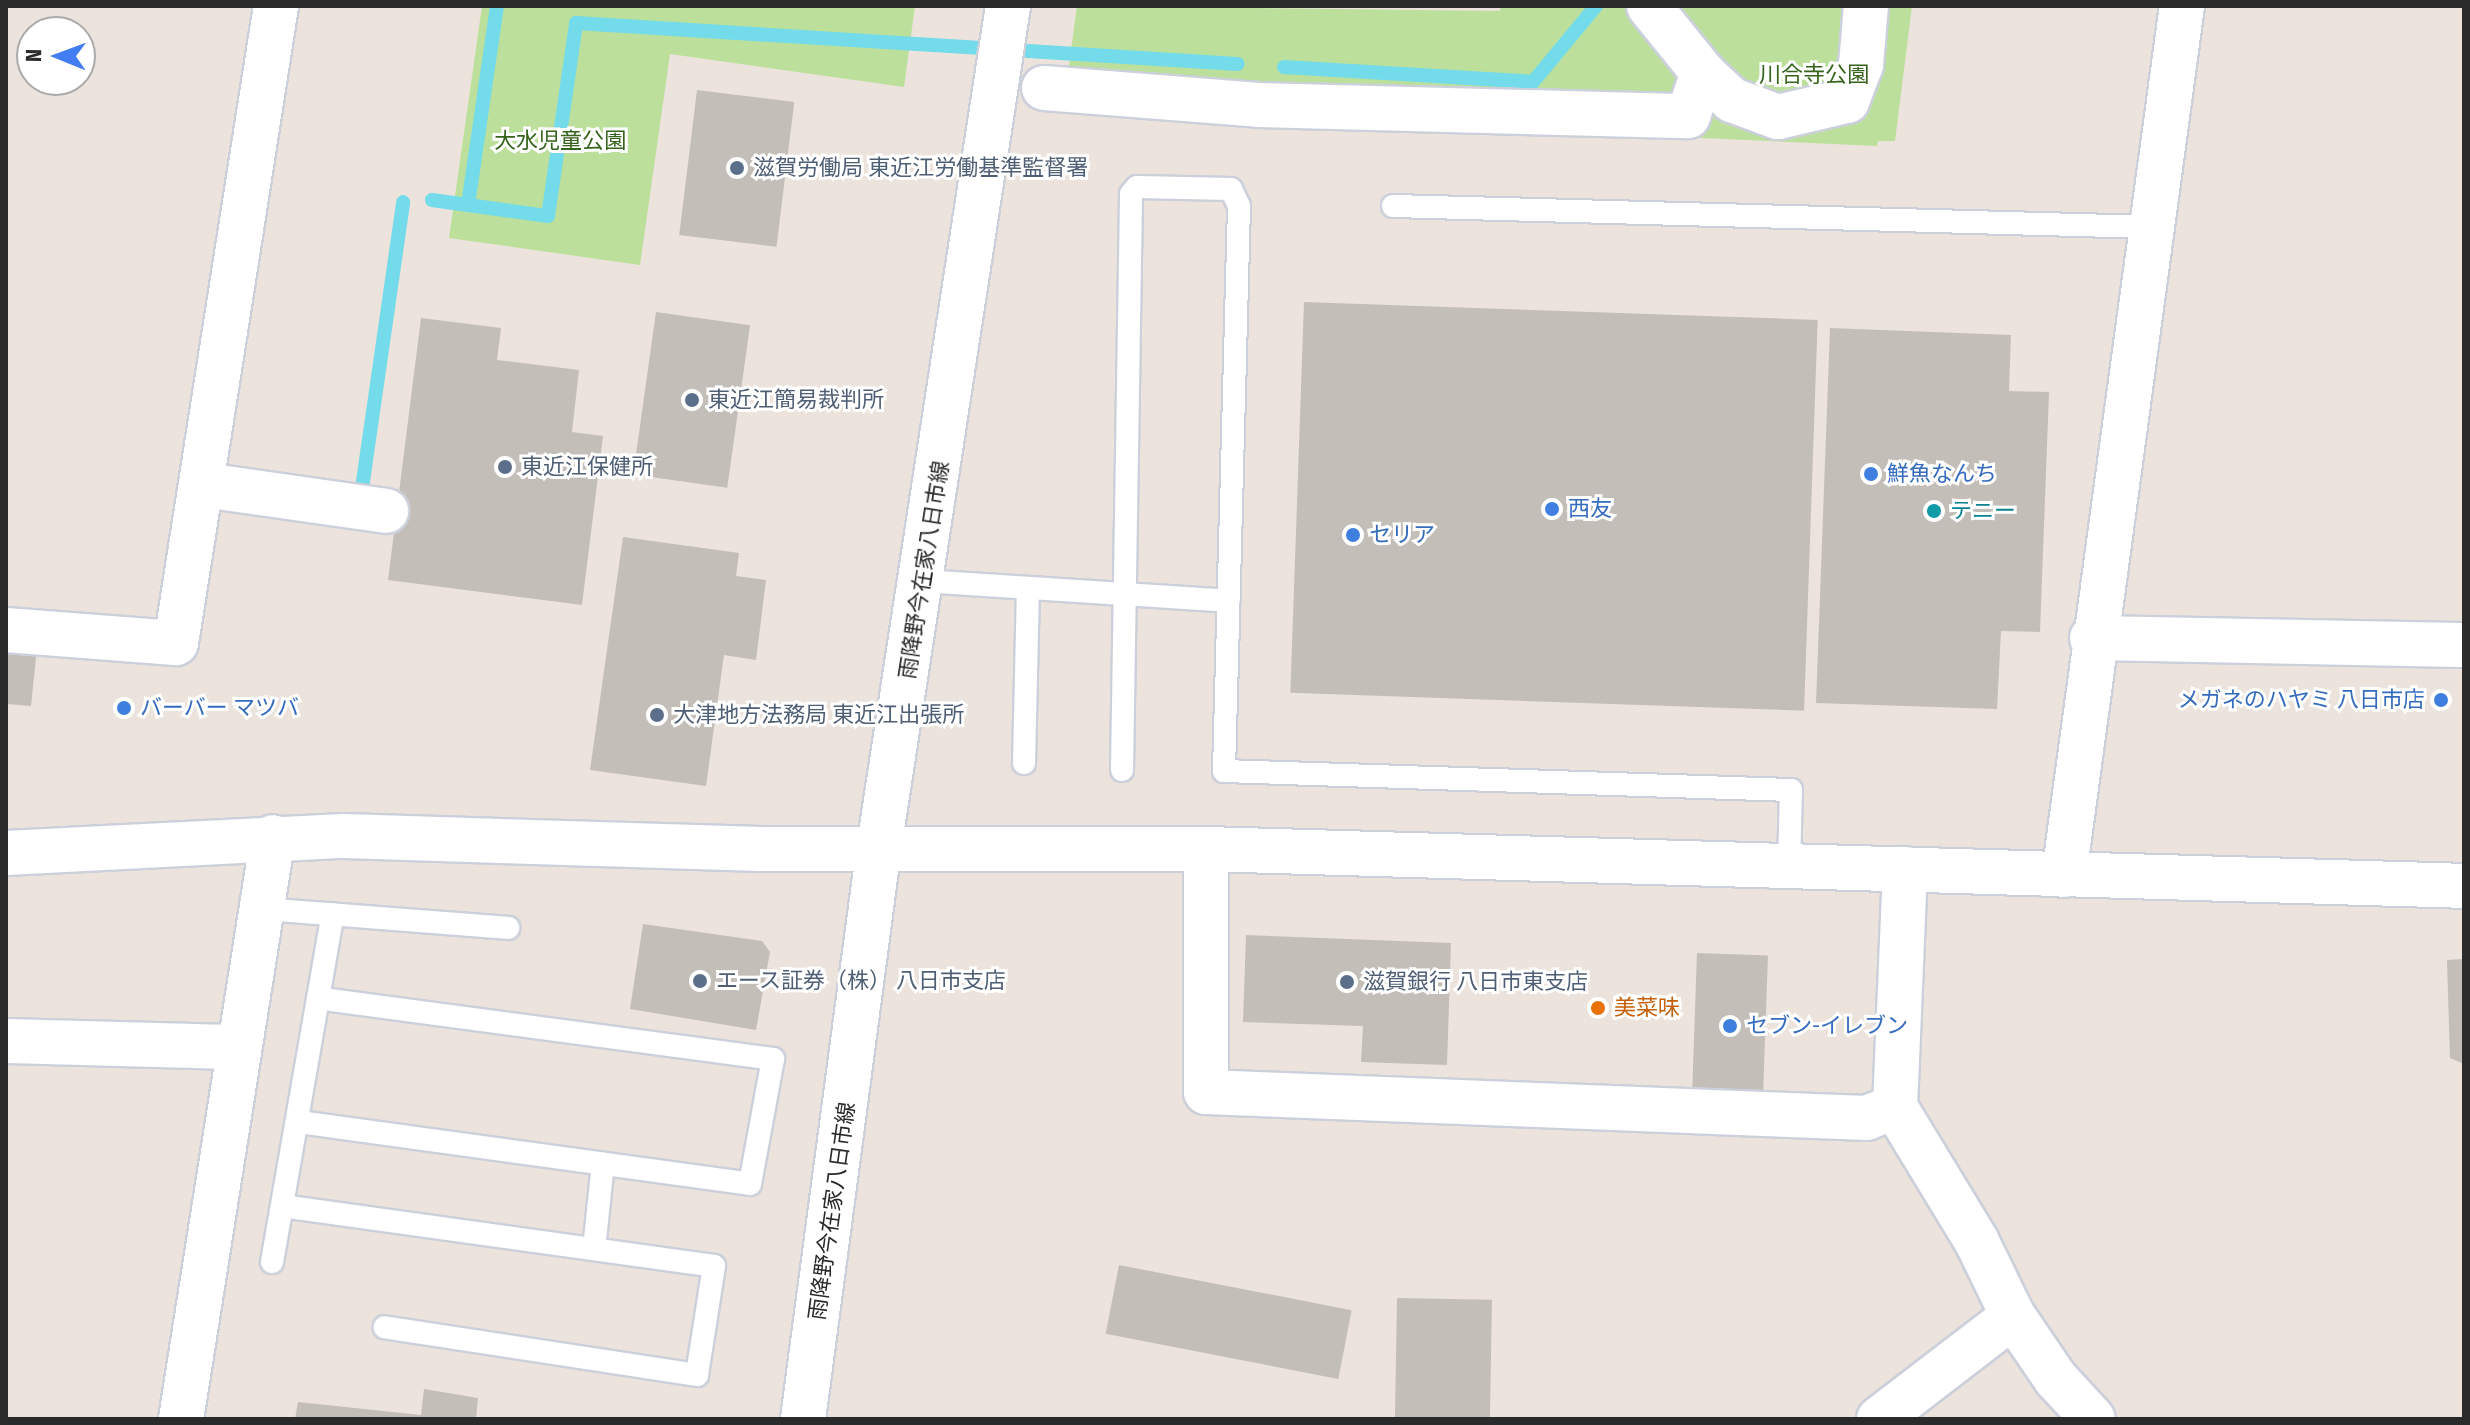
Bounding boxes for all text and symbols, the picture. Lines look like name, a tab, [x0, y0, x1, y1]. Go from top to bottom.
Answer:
north arrow	[16, 16, 96, 96]
text: N	[20, 49, 47, 62]
park label: 川合寺公園	[1759, 62, 1869, 88]
park label: 大水児童公園	[494, 128, 626, 154]
place label: 滋賀労働局 東近江労働基準監督署	[753, 155, 1088, 181]
marker: 滋賀労働局 東近江労働基準監督署	[728, 159, 746, 177]
place label: 東近江簡易裁判所	[708, 387, 884, 413]
marker: 東近江簡易裁判所	[683, 391, 701, 409]
place label: 東近江保健所	[521, 454, 653, 480]
marker: 東近江保健所	[496, 458, 514, 476]
street label: 雨降野今在家八日市線	[894, 459, 954, 681]
place label: 鮮魚なんち	[1887, 461, 1997, 487]
marker: 鮮魚なんち	[1862, 465, 1880, 483]
place label: 西友	[1568, 496, 1612, 522]
place label: テニー	[1950, 498, 2016, 524]
marker: 西友	[1543, 500, 1561, 518]
marker: テニー	[1925, 502, 1943, 520]
place label: セリア	[1369, 522, 1435, 548]
marker: セリア	[1344, 526, 1362, 544]
place label: メガネのハヤミ 八日市店	[2178, 687, 2425, 713]
marker: メガネのハヤミ 八日市店	[2432, 691, 2450, 709]
place label: バーバー マツバ	[140, 695, 299, 721]
marker: バーバー マツバ	[115, 699, 133, 717]
place label: 大津地方法務局 東近江出張所	[673, 702, 964, 728]
marker: 大津地方法務局 東近江出張所	[648, 706, 666, 724]
place label: エース証券（株） 八日市支店	[716, 968, 1007, 994]
place label: 滋賀銀行 八日市東支店	[1363, 969, 1588, 995]
marker: エース証券（株） 八日市支店	[691, 972, 709, 990]
marker: 滋賀銀行 八日市東支店	[1338, 973, 1356, 991]
place label: 美菜味	[1614, 995, 1680, 1021]
marker: 美菜味	[1589, 999, 1607, 1017]
place label: セブン-イレブン	[1746, 1013, 1908, 1039]
marker: セブン-イレブン	[1721, 1017, 1739, 1035]
street label: 雨降野今在家八日市線	[804, 1100, 860, 1322]

